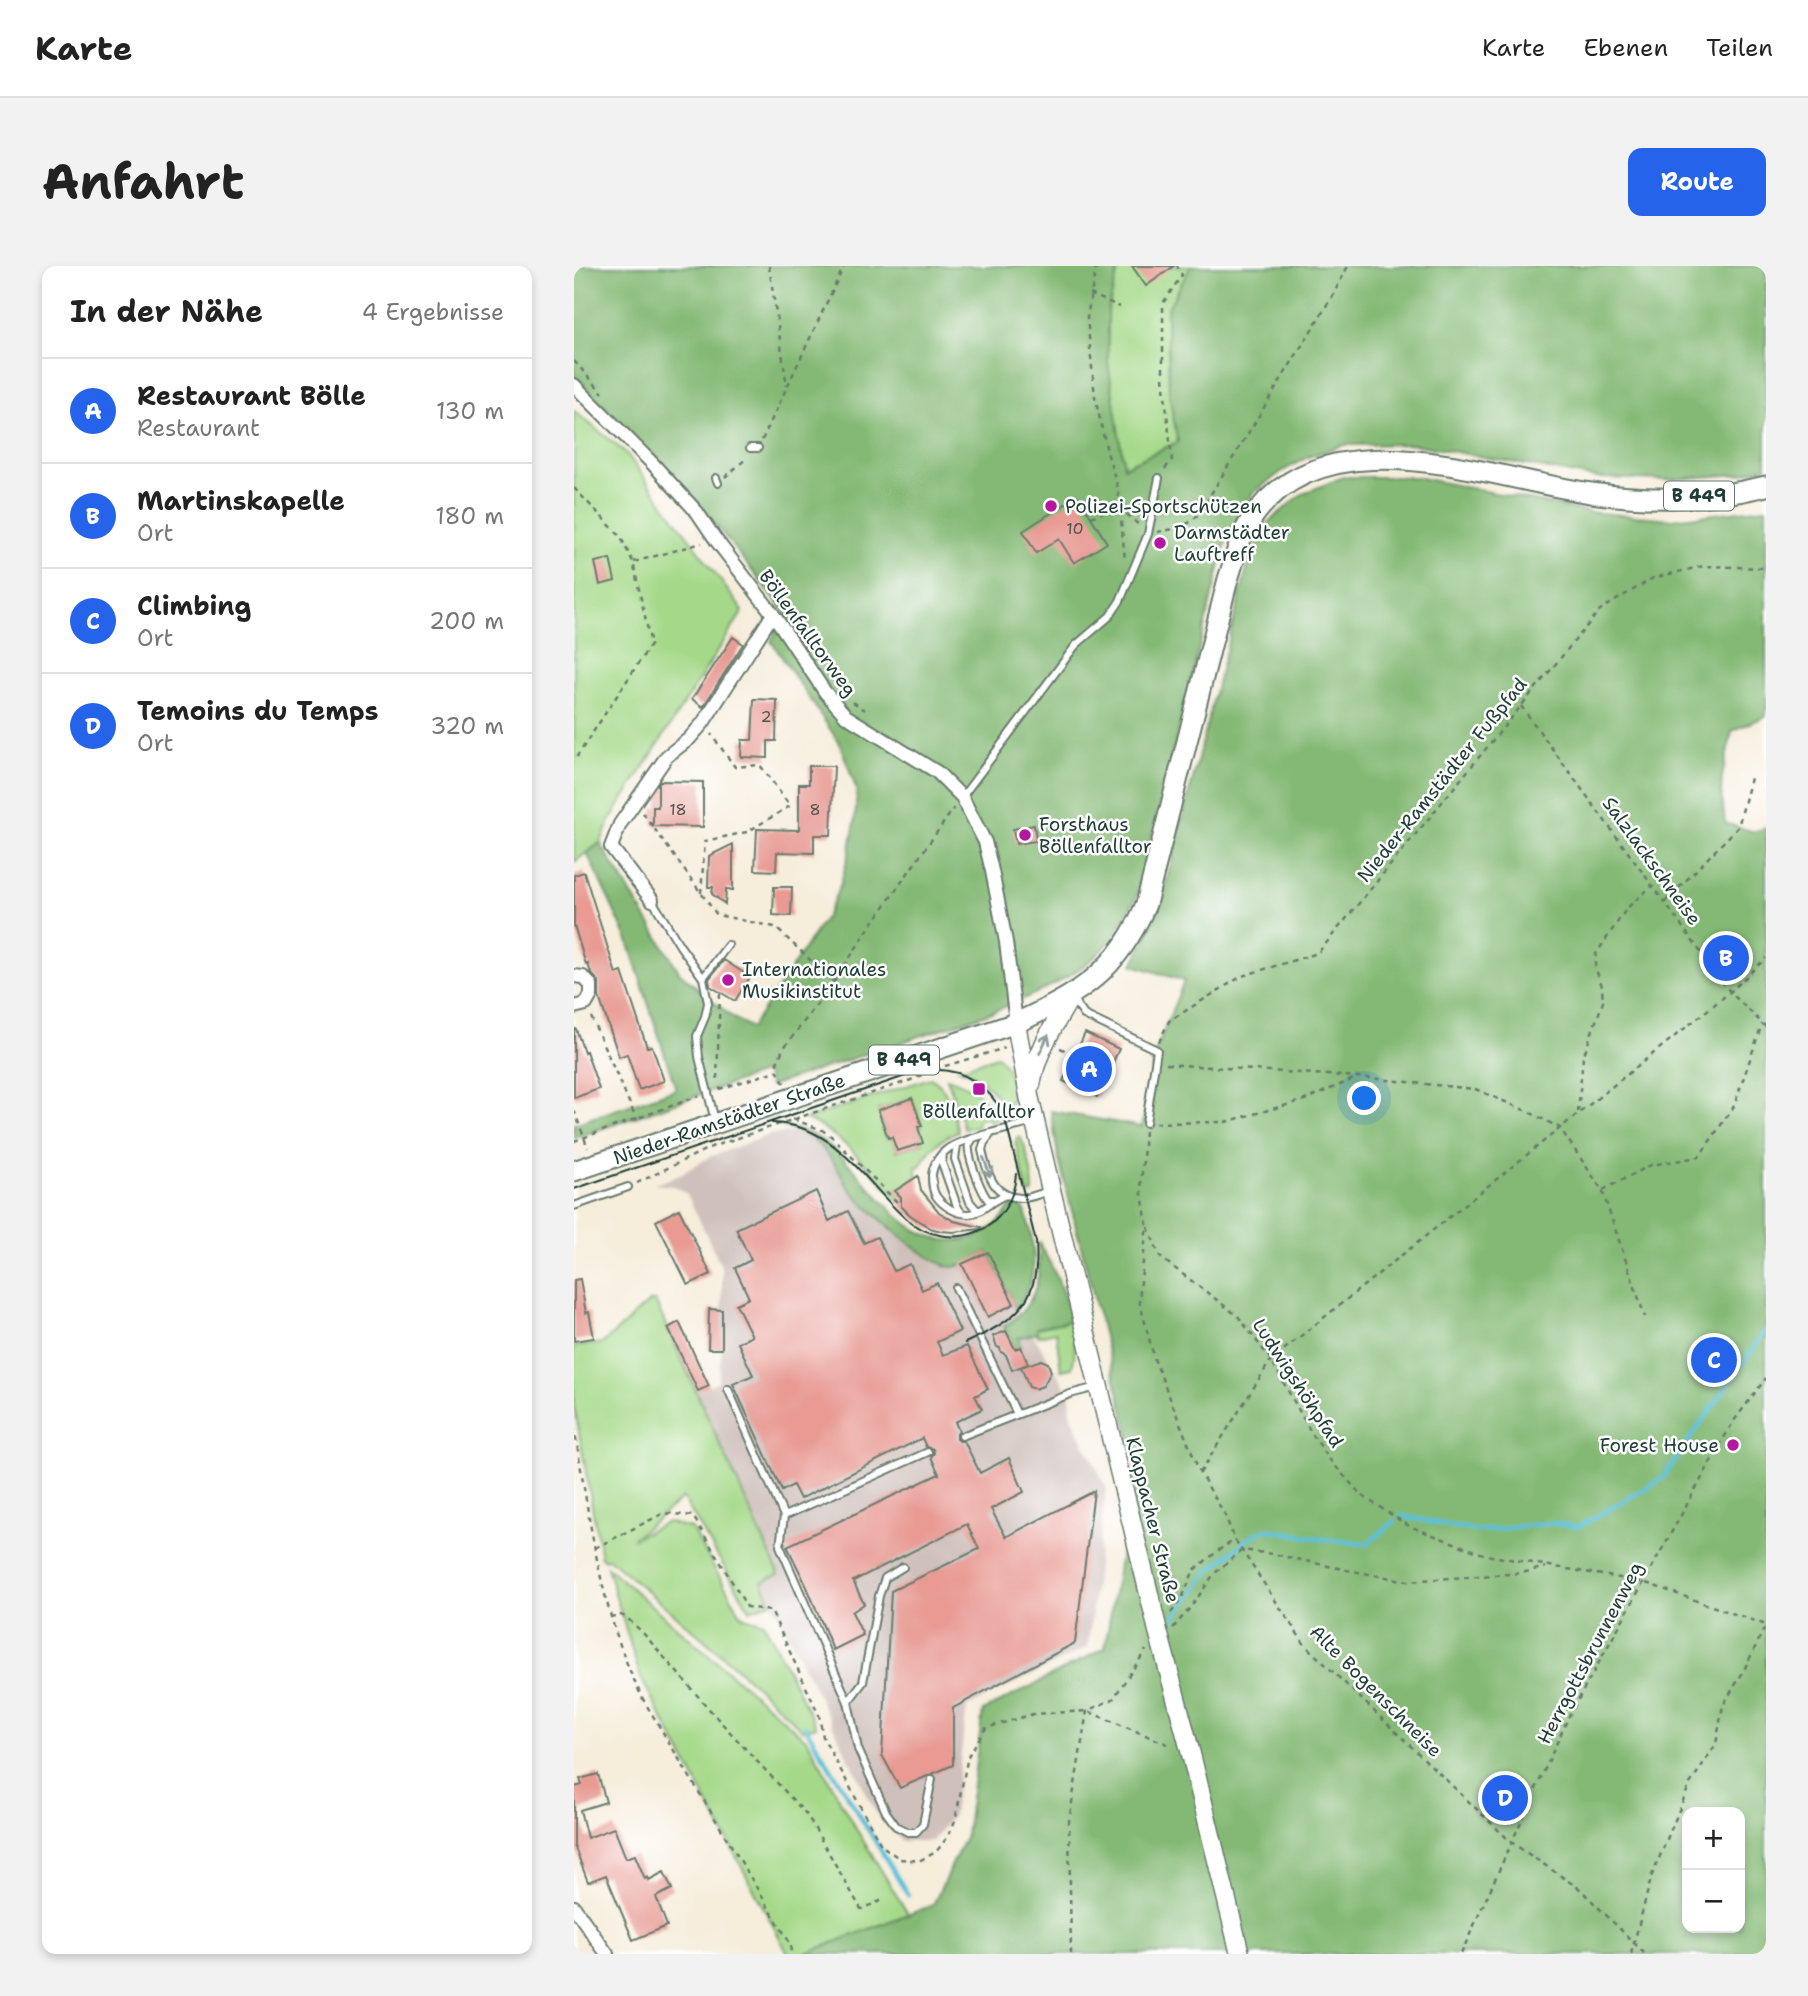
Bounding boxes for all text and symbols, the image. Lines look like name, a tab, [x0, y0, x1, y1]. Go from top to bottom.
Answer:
text: Karte	[35, 26, 132, 71]
text: Karte	[1482, 32, 1545, 64]
text: Ebenen	[1583, 32, 1668, 64]
text: Teilen	[1706, 32, 1773, 64]
button: Route	[1628, 148, 1766, 216]
text: Anfahrt	[42, 149, 244, 215]
text: In der Nähe	[70, 291, 263, 332]
text: 4 Ergebnisse	[362, 297, 504, 327]
text: Restaurant Bölle	[137, 378, 366, 413]
text: A	[84, 396, 102, 426]
text: 130 m	[436, 396, 504, 426]
text: Restaurant	[137, 413, 260, 443]
road number: B 449	[1664, 481, 1734, 510]
text: Martinskapelle	[137, 483, 345, 518]
place label: Polizei-Sportschützen	[1065, 494, 1262, 519]
marker: Polizei-Sportschützen	[1043, 498, 1059, 514]
text: B	[86, 501, 100, 531]
text: 180 m	[435, 501, 504, 531]
text: Ort	[137, 518, 174, 548]
house number: 10	[1066, 518, 1084, 539]
place label: Darmstädter Lauftreff	[1174, 520, 1290, 567]
marker: Darmstädter Lauftreff	[1152, 535, 1168, 551]
street label: Böllenfalltorweg	[753, 565, 863, 701]
text: Climbing	[137, 588, 251, 623]
text: C	[86, 606, 100, 636]
text: 200 m	[429, 606, 504, 636]
text: Ort	[137, 623, 174, 653]
street label: Nieder-Ramstädter Fußpfad	[1352, 672, 1532, 888]
text: Temoins du Temps	[137, 693, 378, 728]
house number: 2	[760, 706, 772, 727]
text: D	[85, 711, 101, 741]
text: 320 m	[430, 711, 504, 741]
text: Ort	[137, 728, 174, 758]
street label: Salzlackschneise	[1597, 792, 1707, 930]
house number: 18	[669, 799, 687, 820]
house number: 8	[809, 799, 821, 820]
place label: Forsthaus Böllenfalltor	[1039, 812, 1152, 859]
marker: Forsthaus Böllenfalltor	[1017, 827, 1033, 843]
pin: B	[1703, 932, 1749, 984]
place label: Internationales Musikinstitut	[742, 957, 886, 1004]
marker: Internationales Musikinstitut	[720, 972, 736, 988]
one-way arrow	[1038, 1034, 1052, 1055]
pin: A	[1066, 1043, 1112, 1095]
road number: B 449	[869, 1046, 939, 1074]
street label: Nieder-Ramstädter Straße	[610, 1068, 848, 1170]
marker: Böllenfalltor	[971, 1081, 987, 1097]
your location	[1347, 1081, 1381, 1115]
place label: Böllenfalltor	[923, 1099, 1035, 1124]
one-way arrow	[982, 1155, 994, 1177]
street label: Ludwigshöhpfad	[1247, 1314, 1349, 1452]
pin: C	[1691, 1334, 1737, 1386]
place label: Forest House	[1600, 1433, 1719, 1458]
street label: Klappacher Straße	[1120, 1434, 1186, 1606]
marker: Forest House	[1725, 1437, 1741, 1453]
street label: Herrgottsbrunnenweg	[1531, 1558, 1649, 1748]
street label: Alte Bogenschneise	[1304, 1619, 1448, 1763]
pin: D	[1482, 1772, 1528, 1824]
map controls	[1682, 1807, 1745, 1933]
button: +	[1682, 1807, 1745, 1870]
button: −	[1682, 1870, 1745, 1933]

